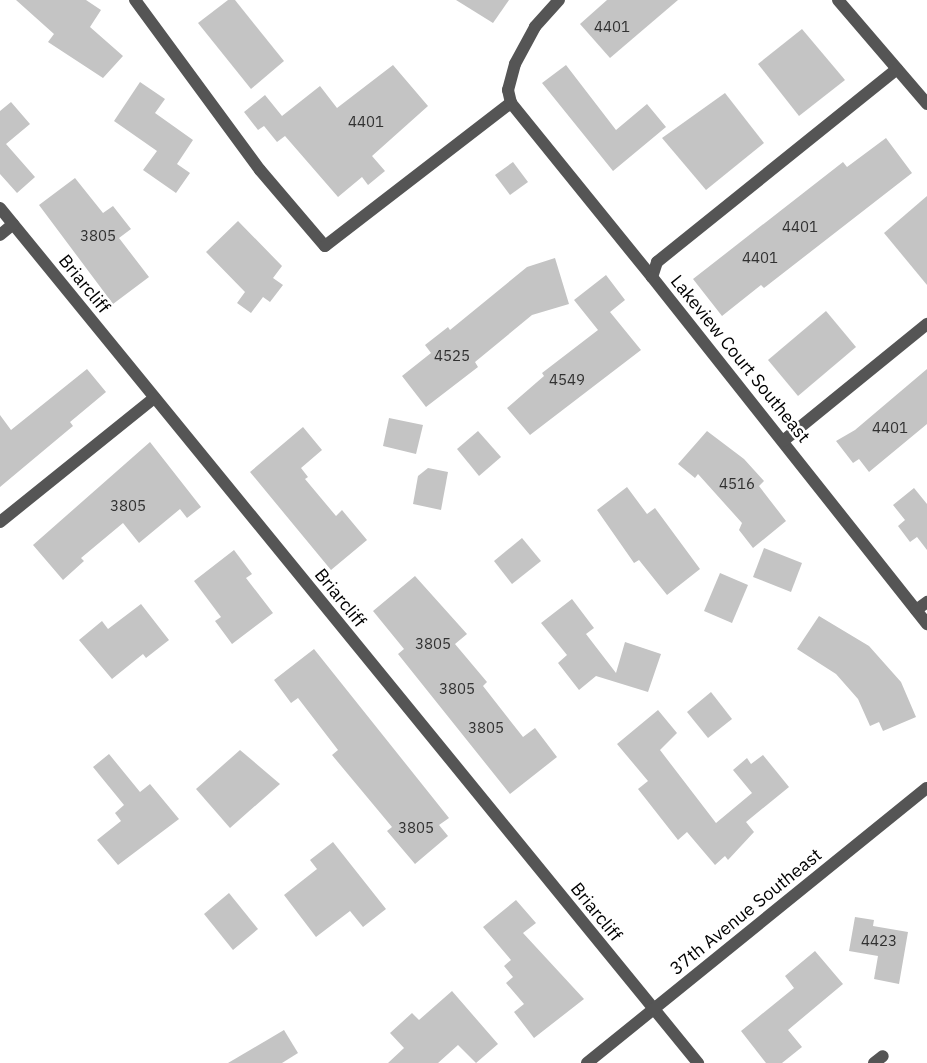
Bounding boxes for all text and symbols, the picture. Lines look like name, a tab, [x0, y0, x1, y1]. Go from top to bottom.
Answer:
house number: 4401	[594, 18, 630, 36]
house number: 4401	[348, 113, 384, 131]
house number: 4401	[782, 218, 818, 236]
house number: 3805	[80, 227, 116, 245]
house number: 4401	[742, 249, 778, 267]
street label: Briarcliff	[54, 250, 114, 318]
street label: Lakeview Court Southeast	[666, 271, 814, 447]
house number: 4525	[434, 347, 470, 365]
house number: 4549	[549, 371, 585, 389]
house number: 4401	[872, 419, 908, 437]
house number: 4516	[719, 475, 755, 493]
house number: 3805	[110, 497, 146, 515]
street label: Briarcliff	[310, 564, 370, 632]
house number: 3805	[415, 635, 451, 653]
house number: 3805	[439, 680, 475, 698]
house number: 3805	[468, 719, 504, 737]
house number: 3805	[398, 819, 434, 837]
street label: 37th Avenue Southeast	[666, 844, 826, 980]
street label: Briarcliff	[566, 878, 626, 946]
house number: 4423	[861, 932, 897, 950]

